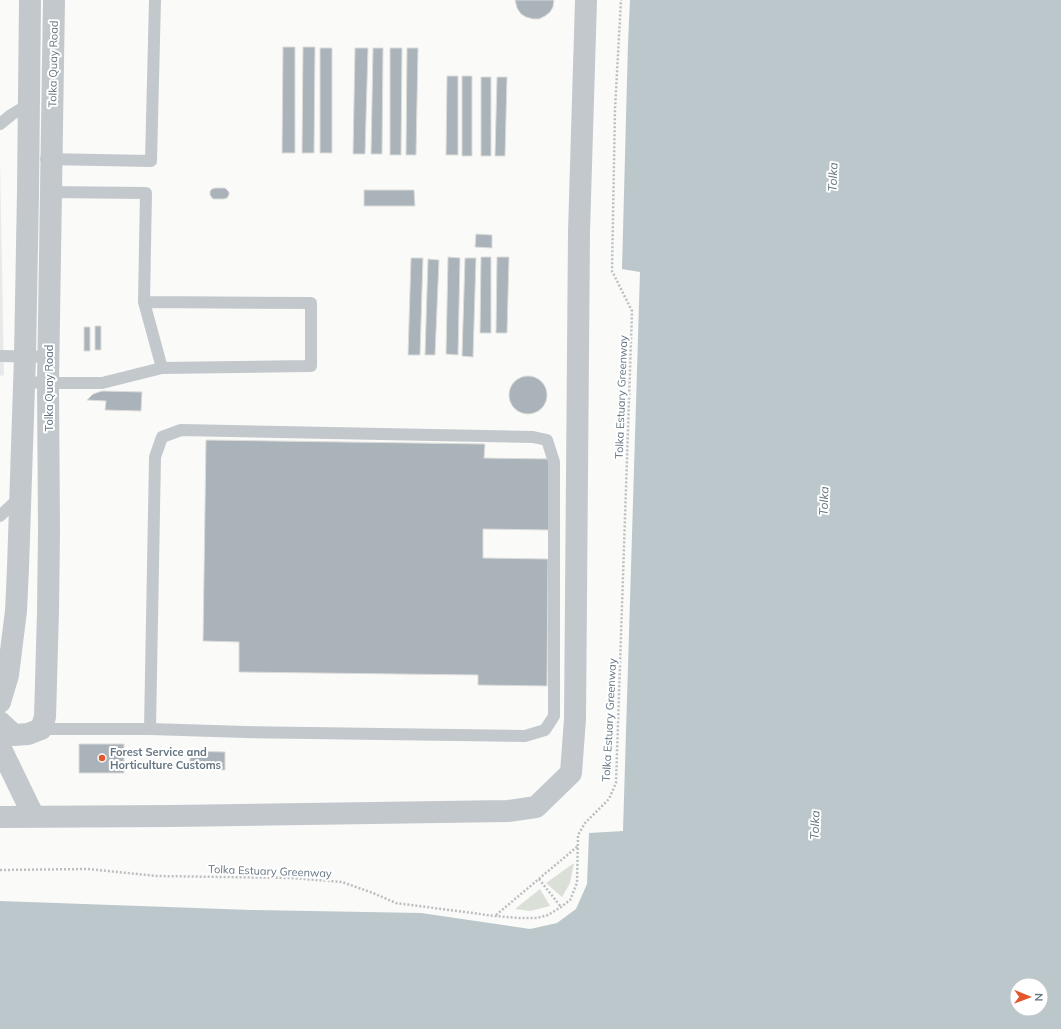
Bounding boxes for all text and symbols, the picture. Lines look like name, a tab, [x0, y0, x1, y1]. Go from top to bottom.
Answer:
street label: Tolka Quay Road	[45, 20, 61, 108]
water label: Tolka	[824, 162, 841, 192]
street label: Tolka Estuary Greenway	[612, 335, 630, 459]
street label: Tolka Quay Road	[42, 345, 56, 431]
water label: Tolka	[815, 486, 832, 516]
street label: Tolka Estuary Greenway	[599, 658, 619, 782]
place label: Forest Service and Horticulture Customs	[110, 745, 222, 772]
marker: Forest Service and Horticulture Customs	[97, 753, 107, 763]
water label: Tolka	[806, 810, 823, 840]
street label: Tolka Estuary Greenway	[208, 862, 332, 880]
north arrow	[1009, 977, 1049, 1017]
text: N	[1032, 993, 1046, 1001]

